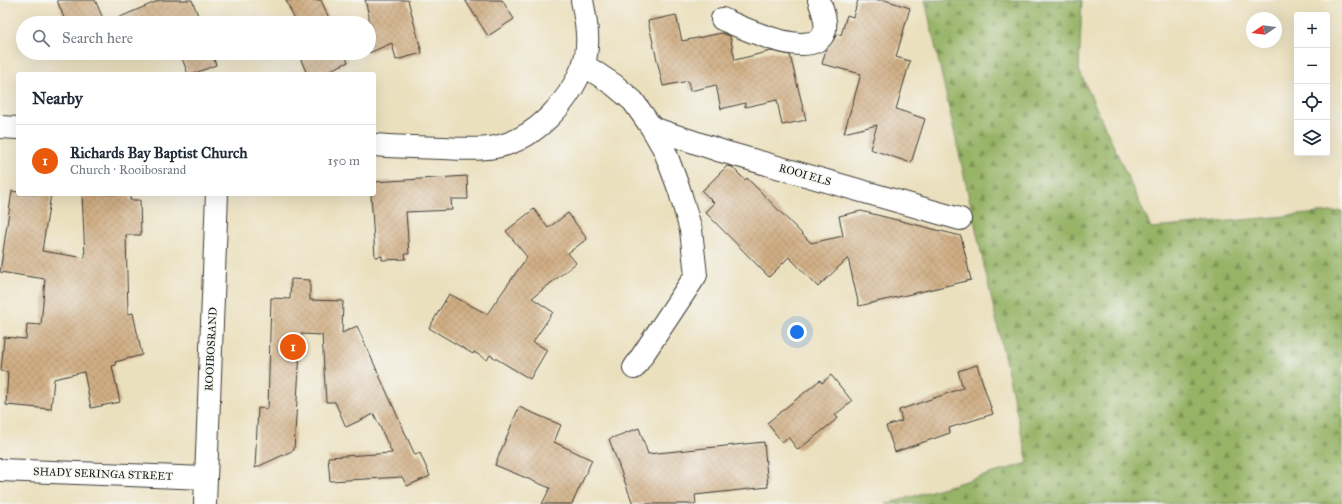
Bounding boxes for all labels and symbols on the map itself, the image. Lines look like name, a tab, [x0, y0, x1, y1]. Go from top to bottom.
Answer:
north arrow	[1246, 12, 1282, 48]
street label: ROOI ELS	[777, 161, 833, 189]
street label: ROOIBOSRAND	[202, 306, 220, 391]
your location	[787, 322, 807, 342]
pin: 1	[280, 332, 306, 362]
street label: SHADY SERINGA STREET	[33, 465, 173, 483]

